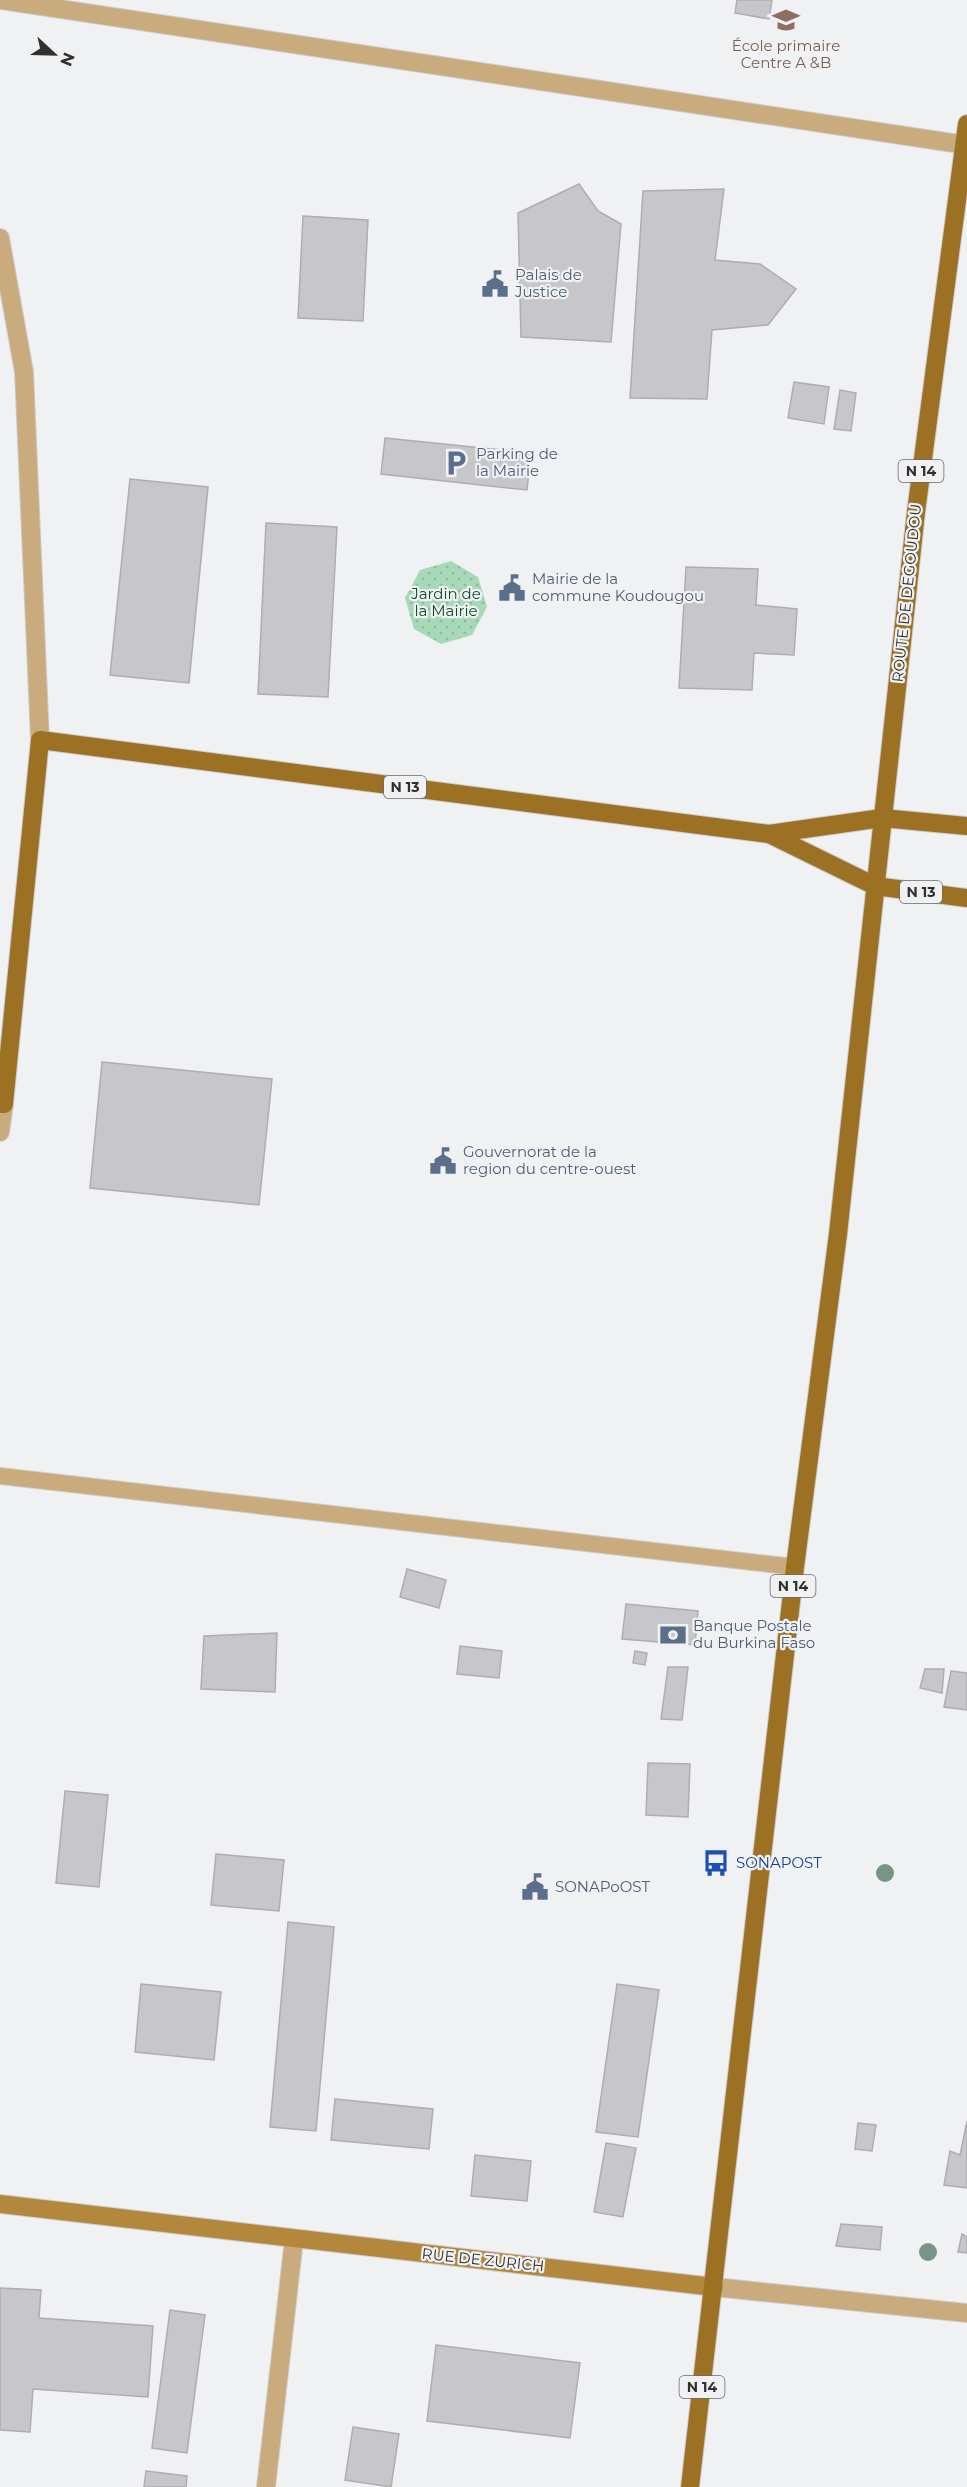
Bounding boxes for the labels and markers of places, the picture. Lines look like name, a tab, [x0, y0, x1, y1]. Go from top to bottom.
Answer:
school or university icon: École primaire Centre A &B	[771, 5, 801, 35]
place label: École primaire Centre A &B	[732, 36, 840, 72]
place label: Palais de Justice	[514, 265, 582, 301]
public building icon: Palais de Justice	[480, 269, 510, 299]
place label: Parking de la Mairie	[476, 444, 558, 480]
parking icon: Parking de la Mairie	[441, 448, 471, 478]
place label: Mairie de la commune Koudougou	[532, 569, 704, 605]
public building icon: Mairie de la commune Koudougou	[497, 573, 527, 603]
place label: Gouvernorat de la region du centre-ouest	[463, 1142, 636, 1178]
public building icon: Gouvernorat de la region du centre-ouest	[428, 1146, 458, 1176]
place label: Banque Postale du Burkina Faso	[693, 1616, 815, 1652]
bank icon: Banque Postale du Burkina Faso	[658, 1620, 688, 1650]
bus stop icon: SONAPOST	[701, 1848, 731, 1878]
place label: SONAPOST	[736, 1853, 822, 1872]
public building icon: SONAPoOST	[520, 1872, 550, 1902]
place label: SONAPoOST	[555, 1877, 650, 1896]

